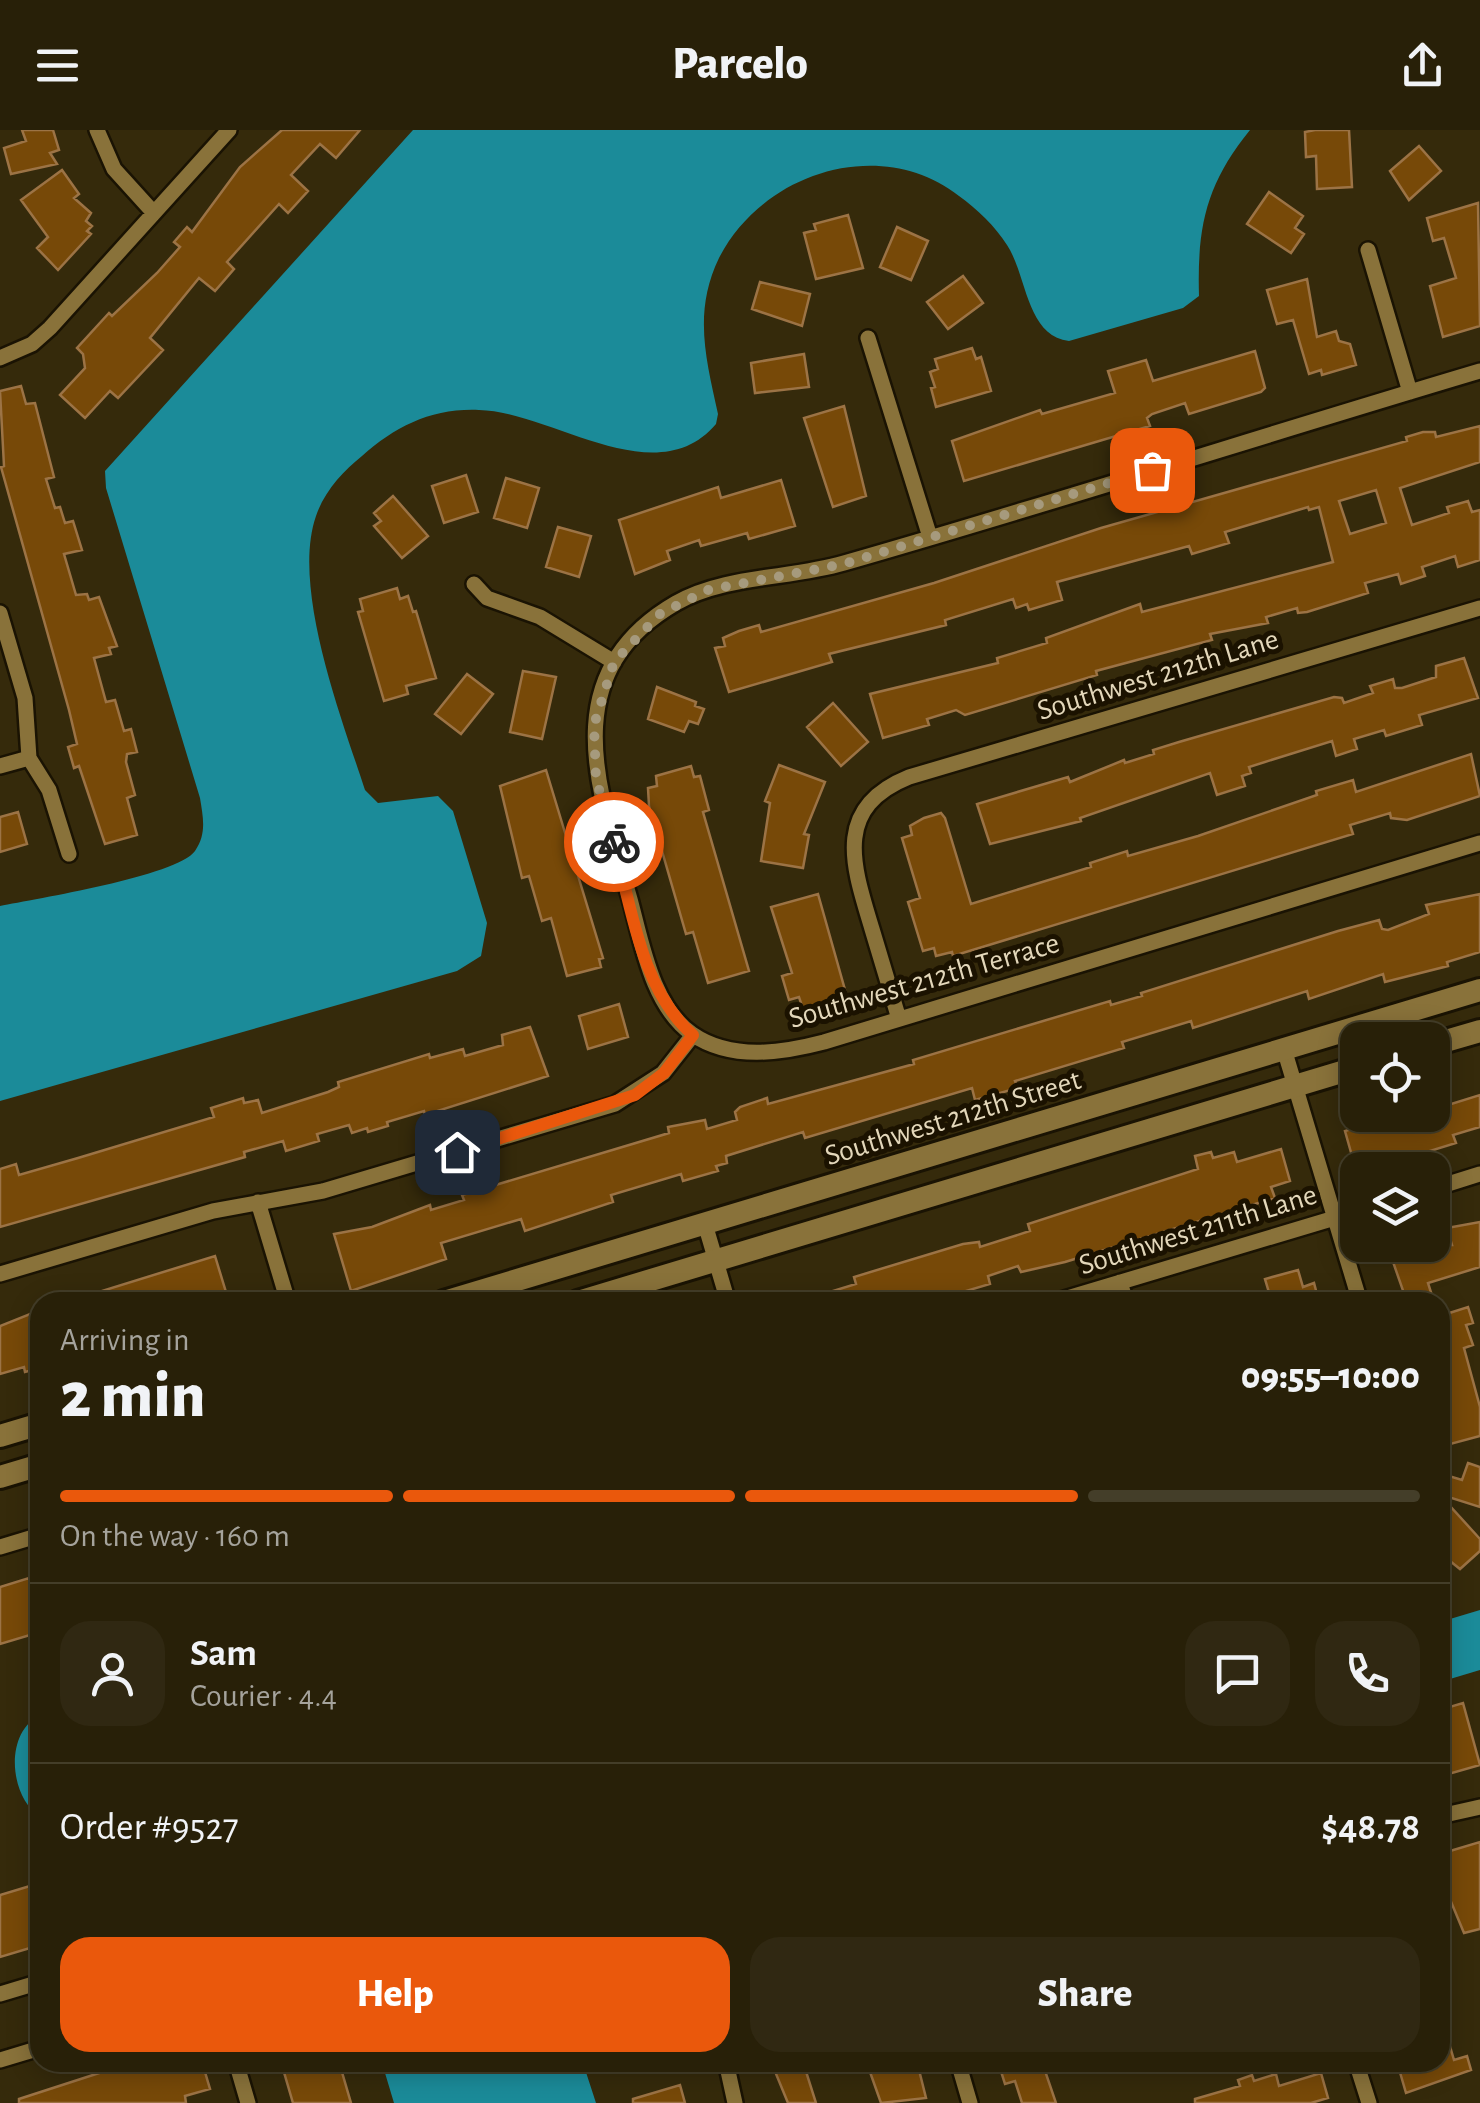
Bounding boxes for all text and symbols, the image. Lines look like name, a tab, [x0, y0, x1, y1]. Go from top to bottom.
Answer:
icon: menu	[30, 38, 85, 93]
icon: share	[1395, 38, 1450, 93]
text: Parcelo	[672, 42, 808, 87]
pin	[1110, 428, 1195, 513]
icon: bag	[1125, 443, 1180, 498]
street label: Southwest 212th Lane	[1034, 624, 1282, 726]
courier	[564, 792, 664, 892]
icon: bike	[587, 815, 642, 870]
street label: Southwest 212th Terrace	[785, 928, 1063, 1034]
map controls	[1340, 1022, 1450, 1262]
button: locate	[1340, 1022, 1450, 1132]
street label: Southwest 212th Street	[822, 1065, 1085, 1171]
pin	[415, 1110, 500, 1195]
icon: home	[430, 1125, 485, 1180]
button: layers	[1340, 1152, 1450, 1262]
street label: Southwest 211th Lane	[1075, 1180, 1321, 1280]
text: Arriving in	[60, 1324, 189, 1356]
text: 09:55–10:00	[1241, 1358, 1420, 1396]
text: 2 min	[60, 1364, 206, 1429]
text: On the way · 160 m	[60, 1520, 290, 1552]
button: person	[60, 1621, 165, 1726]
button: chat	[1185, 1621, 1290, 1726]
button: phone	[1315, 1621, 1420, 1726]
text: Sam	[190, 1635, 257, 1673]
text: Courier · 4.4	[190, 1680, 337, 1712]
text: Order #9527	[60, 1809, 239, 1847]
text: $48.78	[1321, 1809, 1420, 1847]
button: Help	[60, 1937, 730, 2052]
button: Share	[750, 1937, 1420, 2052]

